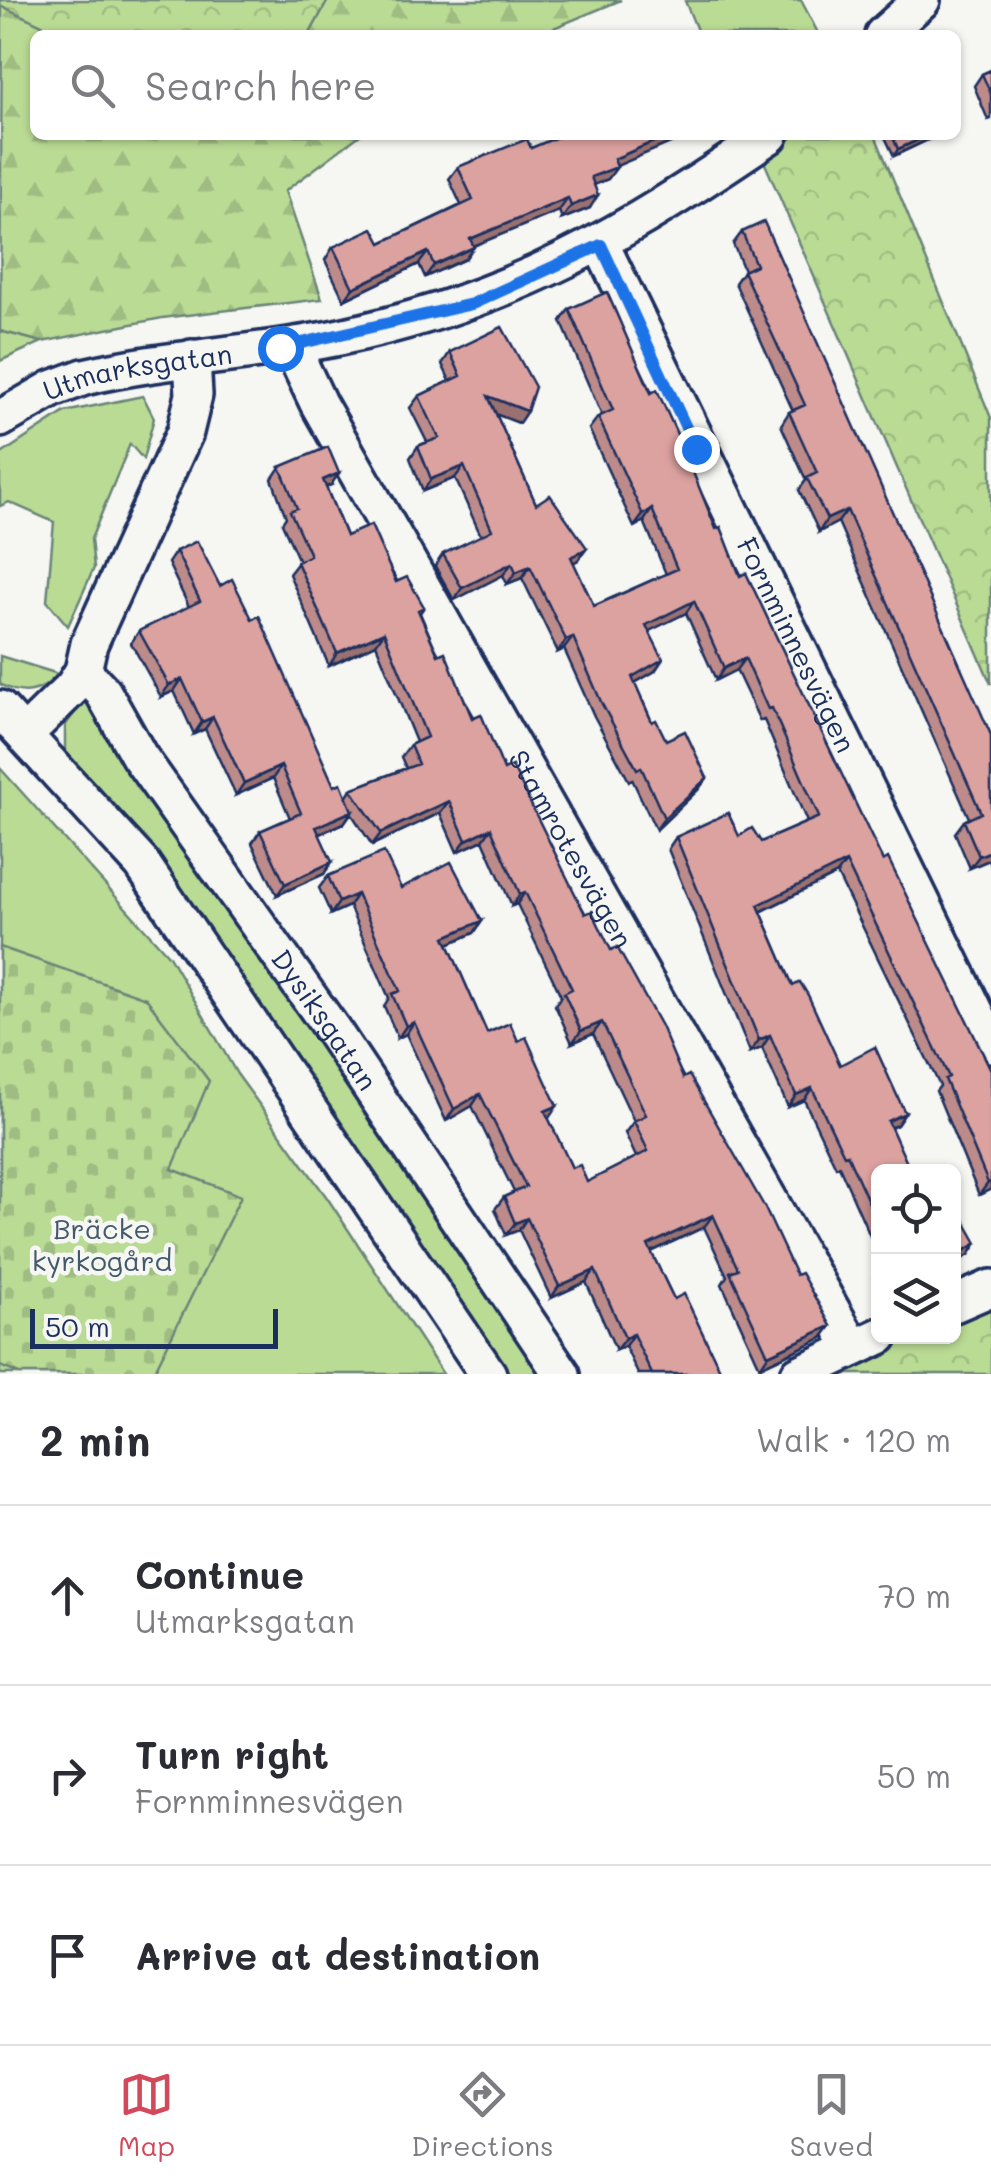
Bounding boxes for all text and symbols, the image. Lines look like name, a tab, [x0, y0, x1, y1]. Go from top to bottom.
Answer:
search box	[30, 30, 961, 140]
icon: search	[65, 58, 120, 113]
text: Search here	[145, 60, 376, 110]
route start	[258, 326, 304, 372]
street label: Utmarksgatan	[38, 335, 234, 408]
route end	[674, 427, 720, 473]
street label: Fornminnesvägen	[729, 531, 865, 758]
street label: Stamrotesvägen	[501, 743, 642, 954]
street label: Dysiksgatan	[264, 942, 386, 1097]
map controls	[871, 1164, 961, 1344]
button: locate	[871, 1164, 961, 1254]
park label: Bräcke kyrkogård	[32, 1210, 172, 1278]
button: layers	[871, 1254, 961, 1344]
scale bar	[30, 1304, 278, 1348]
text: 50 m	[45, 1308, 110, 1344]
text: 2 min	[40, 1412, 150, 1467]
text: Walk · 120 m	[756, 1418, 951, 1460]
text: Continue	[135, 1549, 304, 1599]
icon: ahead	[40, 1568, 95, 1623]
text: 70 m	[878, 1574, 951, 1616]
text: Utmarksgatan	[135, 1599, 355, 1641]
text: Turn right	[135, 1729, 329, 1779]
icon: right	[40, 1748, 95, 1803]
text: 50 m	[877, 1754, 951, 1796]
text: Fornminnesvägen	[135, 1779, 403, 1821]
icon: arrive	[40, 1928, 95, 1983]
text: Arrive at destination	[135, 1930, 540, 1980]
tab: Map	[118, 2067, 175, 2163]
tab: Directions	[411, 2067, 554, 2163]
tab: Saved	[790, 2067, 873, 2163]

